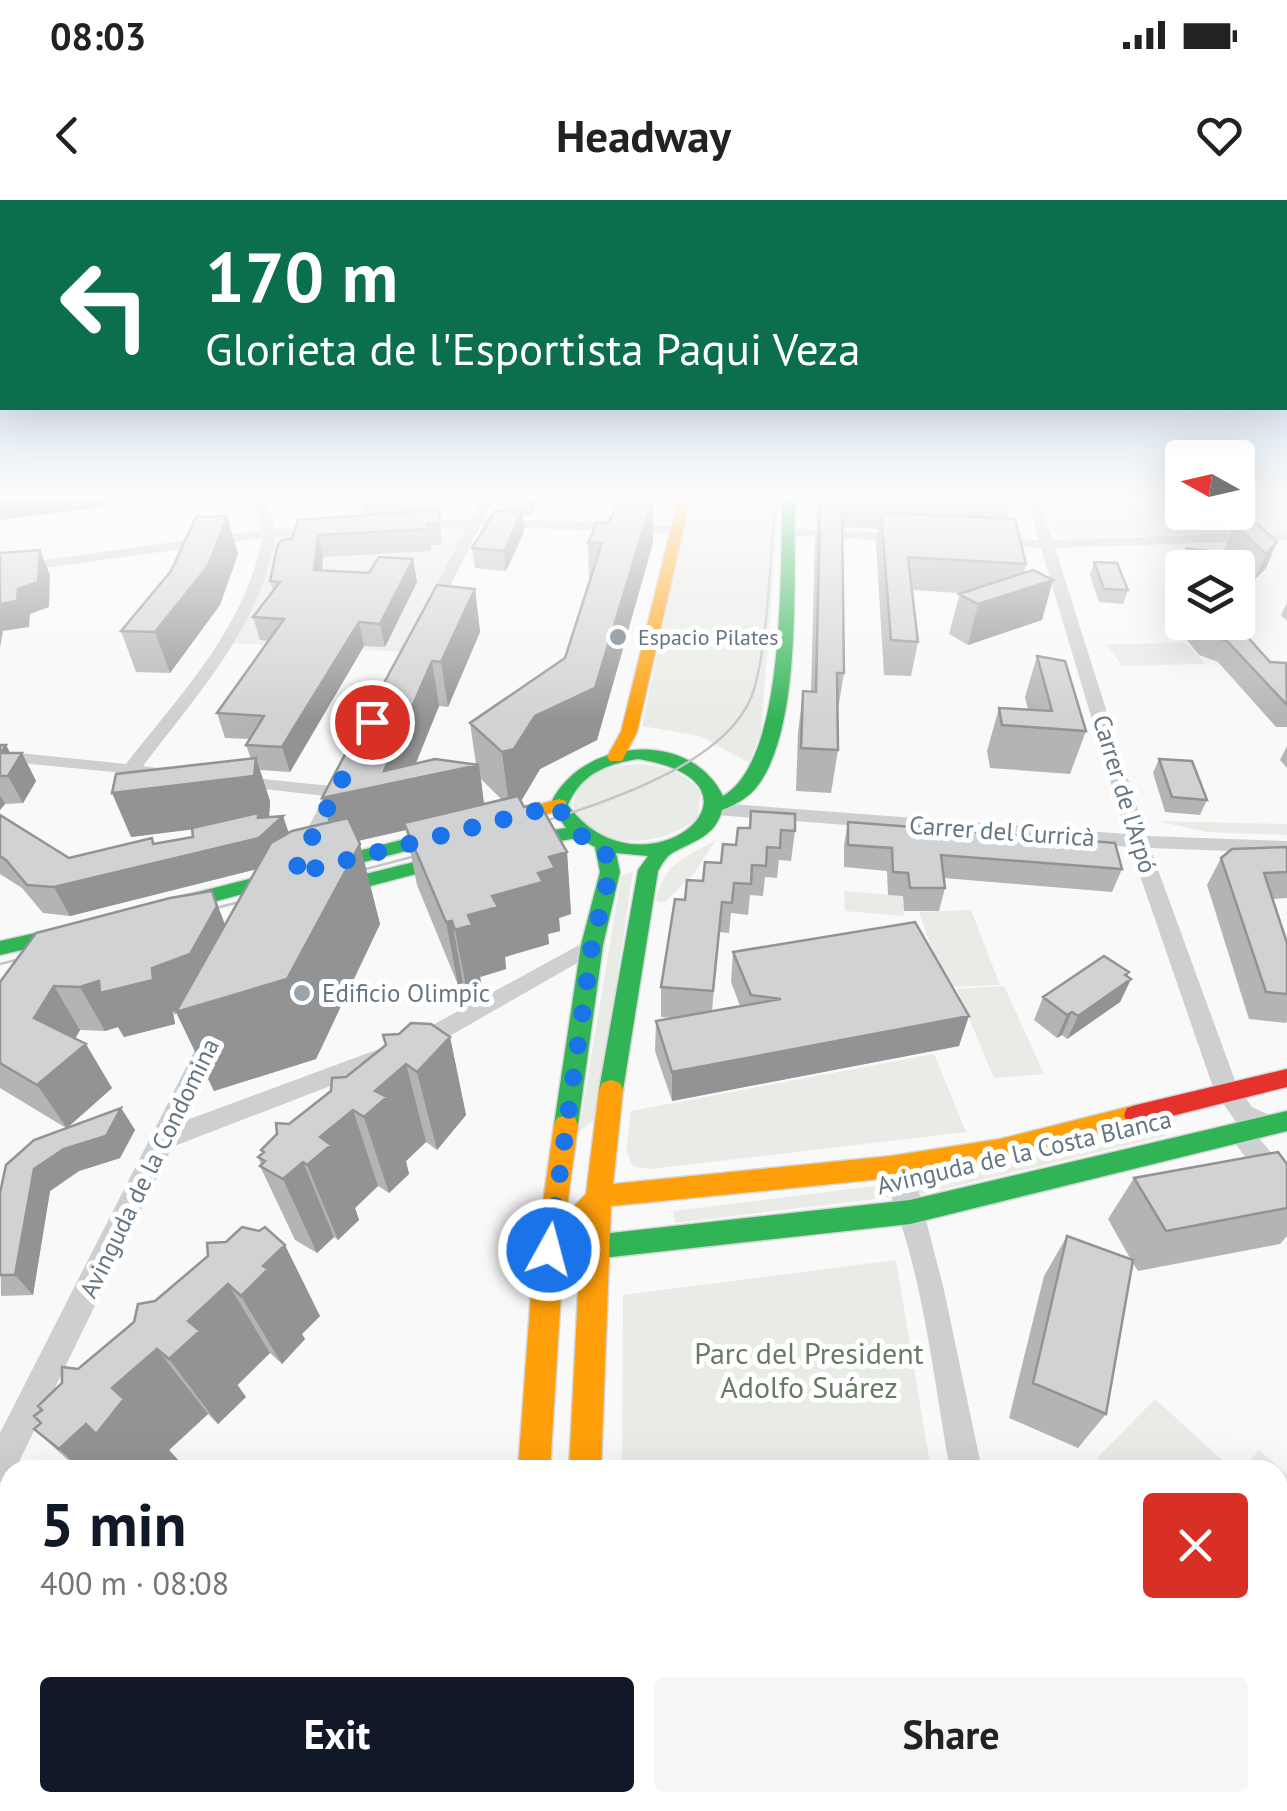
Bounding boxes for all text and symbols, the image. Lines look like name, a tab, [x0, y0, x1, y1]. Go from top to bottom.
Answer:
text: 08:03	[50, 11, 146, 60]
text: Headway	[556, 106, 731, 164]
icon: back	[40, 108, 95, 163]
icon: heart	[1192, 108, 1247, 163]
text: 170 m	[205, 231, 398, 321]
icon: left	[40, 240, 170, 370]
text: Glorieta de l'Esportista Paqui Veza	[205, 319, 860, 377]
north arrow	[1165, 440, 1255, 530]
map controls	[1165, 440, 1255, 640]
button: layers	[1165, 550, 1255, 640]
place label: Espacio Pilates	[638, 623, 779, 651]
marker: Espacio Pilates	[607, 626, 629, 648]
pin	[330, 680, 415, 765]
icon: arrive	[345, 695, 400, 750]
street label: Carrer de l'Arpó	[1086, 711, 1164, 877]
street label: Carrer del Curricà	[908, 809, 1096, 853]
place label: Edificio Olimpic	[322, 977, 490, 1009]
marker: Edificio Olimpic	[291, 982, 313, 1004]
street label: Avinguda de la Condomina	[72, 1033, 226, 1303]
street label: Avinguda de la Costa Blanca	[874, 1103, 1174, 1201]
position arrow	[497, 1198, 601, 1302]
park label: Parc del President Adolfo Suárez	[694, 1333, 924, 1406]
text: 5 min	[40, 1485, 186, 1563]
button: close	[1143, 1493, 1248, 1598]
text: 400 m · 08:08	[40, 1562, 229, 1604]
button: Exit	[40, 1677, 634, 1792]
button: Share	[654, 1677, 1248, 1792]

